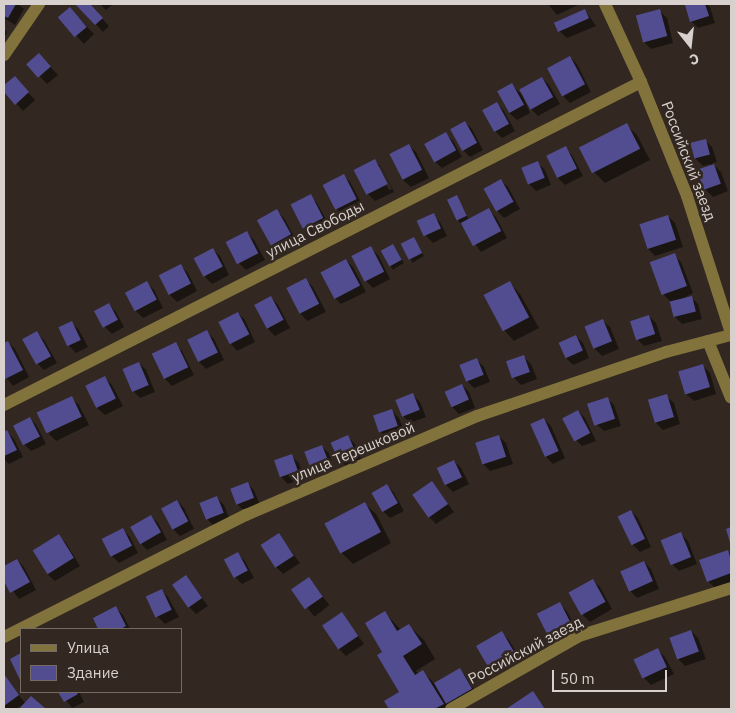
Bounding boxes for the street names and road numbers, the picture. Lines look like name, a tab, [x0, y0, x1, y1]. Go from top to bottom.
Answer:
street label: Российский заезд	[658, 99, 720, 223]
street label: улица Свободы	[263, 196, 367, 262]
street label: улица Терешковой	[289, 418, 417, 486]
street label: Российский заезд	[465, 612, 585, 688]

